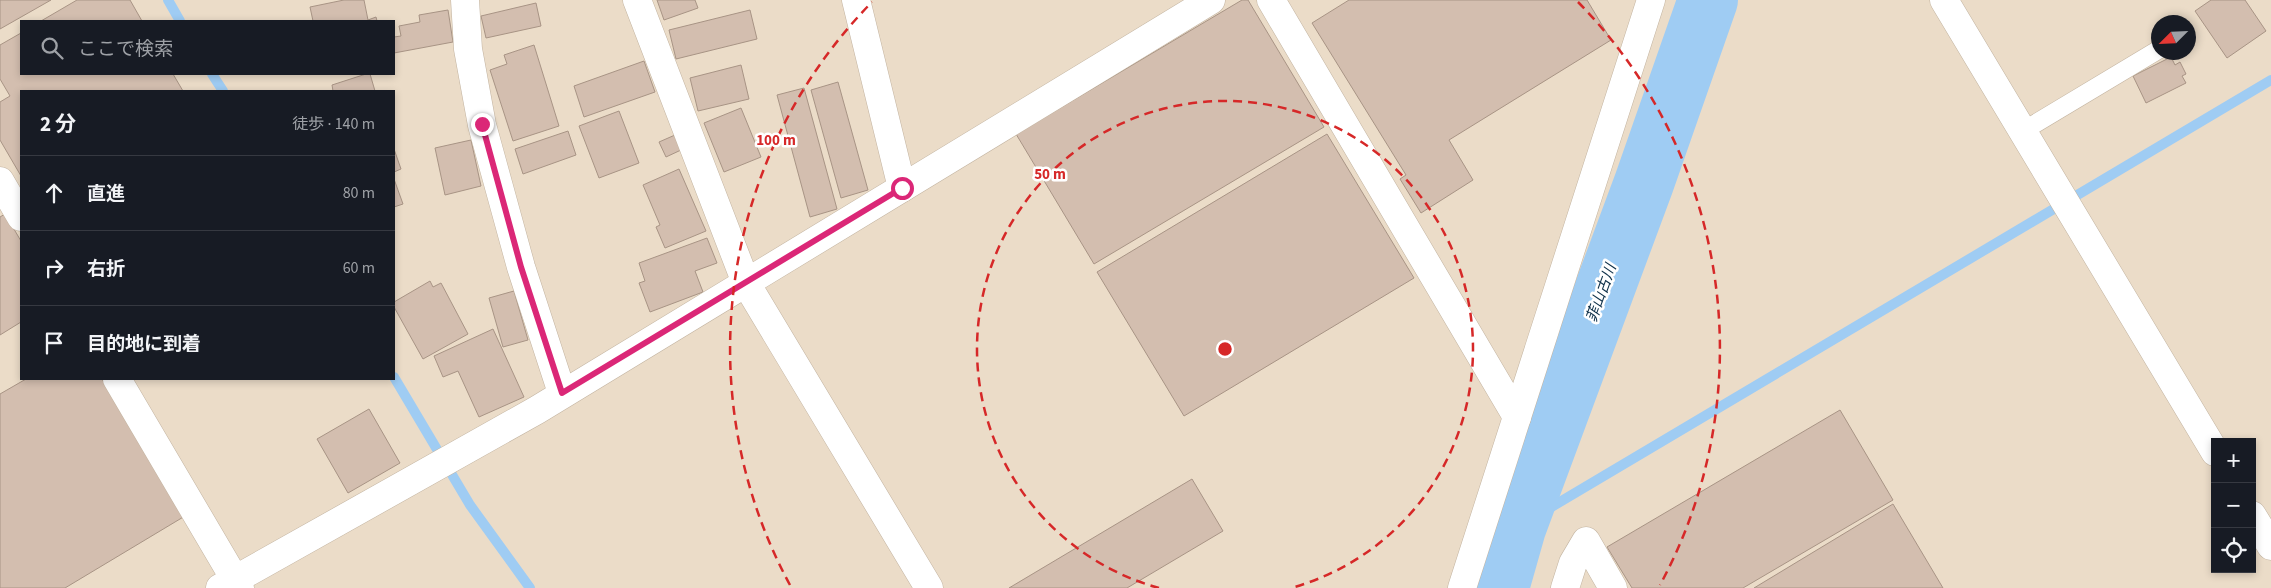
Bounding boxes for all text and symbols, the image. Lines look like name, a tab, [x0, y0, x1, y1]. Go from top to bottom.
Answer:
north arrow	[2151, 15, 2196, 60]
search box	[20, 20, 395, 75]
icon: search	[38, 34, 66, 62]
text: ここで検索	[78, 36, 173, 63]
text: 2 分	[40, 109, 76, 139]
text: 徒歩 · 140 m	[292, 113, 375, 135]
route end	[471, 113, 494, 136]
text: 100 m	[756, 130, 796, 151]
text: 50 m	[1034, 164, 1066, 185]
route start	[891, 177, 914, 200]
icon: ahead	[40, 179, 68, 207]
text: 直進	[87, 181, 125, 208]
text: 80 m	[343, 182, 375, 204]
icon: right	[40, 254, 68, 282]
text: 右折	[87, 256, 125, 283]
text: 60 m	[343, 257, 375, 279]
water label: 菲山古川	[1581, 260, 1622, 325]
icon: arrive	[40, 329, 68, 357]
text: 目的地に到着	[87, 331, 201, 358]
centre of rings	[1216, 340, 1234, 358]
map controls	[2211, 438, 2256, 573]
button: +	[2211, 438, 2256, 483]
button: −	[2211, 483, 2256, 528]
button: locate	[2211, 528, 2256, 573]

